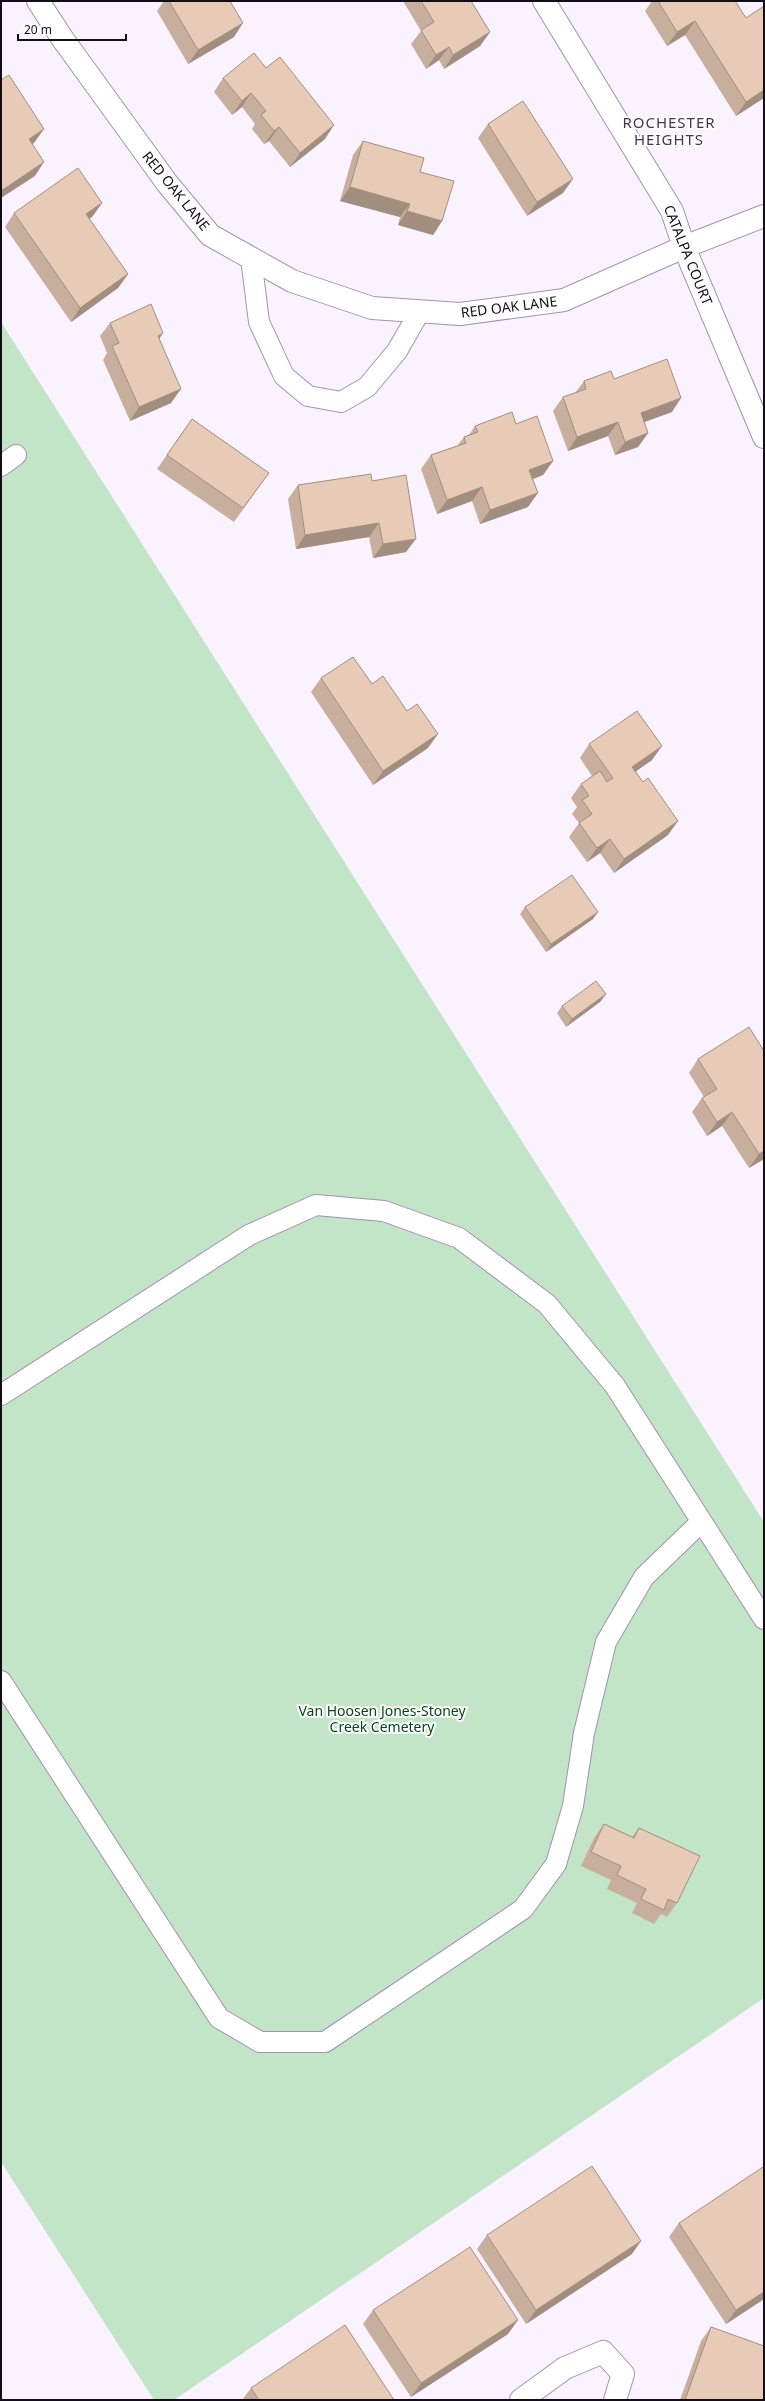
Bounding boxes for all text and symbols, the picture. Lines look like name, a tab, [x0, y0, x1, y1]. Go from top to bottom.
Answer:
scale bar	[18, 16, 126, 42]
text: 20 m	[24, 21, 52, 38]
district label: ROCHESTER HEIGHTS	[622, 112, 716, 149]
street label: RED OAK LANE	[138, 147, 214, 234]
street label: CATALPA COURT	[660, 202, 717, 308]
street label: RED OAK LANE	[460, 291, 558, 322]
park label: Van Hoosen Jones-Stoney Creek Cemetery	[298, 1701, 466, 1736]

